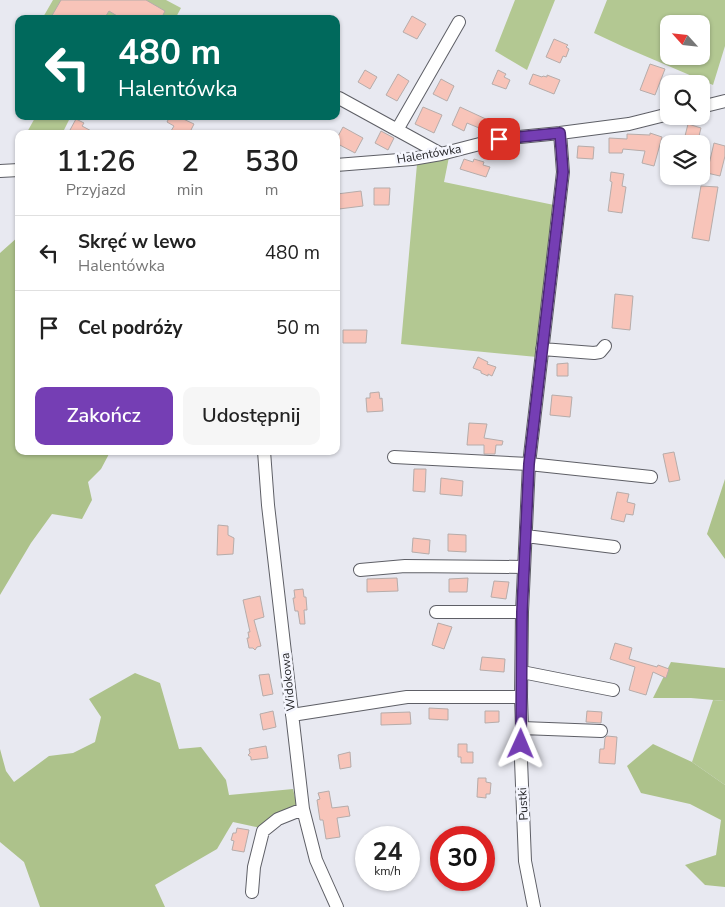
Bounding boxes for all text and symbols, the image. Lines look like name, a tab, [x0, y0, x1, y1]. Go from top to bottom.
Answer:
north arrow	[660, 15, 710, 65]
map controls	[660, 15, 710, 185]
text: 480 m	[118, 29, 221, 76]
icon: left	[35, 35, 100, 100]
text: Halentówka	[118, 74, 238, 104]
button: search	[660, 75, 710, 125]
pin	[478, 118, 520, 160]
icon: arrive	[485, 125, 513, 153]
button: layers	[660, 135, 710, 185]
street label: Halentówka	[395, 140, 463, 168]
text: 11:26	[56, 141, 135, 182]
text: 2	[181, 141, 199, 182]
text: 530	[245, 141, 299, 182]
text: Przyjazd	[66, 179, 126, 201]
text: min	[177, 179, 203, 201]
text: m	[265, 179, 279, 201]
text: Skręć w lewo	[78, 229, 196, 255]
icon: left	[35, 239, 63, 267]
text: 480 m	[265, 240, 320, 266]
text: Halentówka	[78, 255, 165, 277]
icon: arrive	[35, 314, 63, 342]
text: Cel podróży	[78, 315, 182, 341]
text: 50 m	[276, 315, 320, 341]
button: Zakończ	[35, 387, 173, 445]
button: Udostępnij	[183, 387, 320, 445]
street label: Widokowa	[277, 652, 299, 712]
position arrow	[494, 717, 546, 769]
street label: Pustki	[514, 787, 532, 821]
speed limit sign: 30	[430, 826, 495, 891]
text: 24	[372, 835, 403, 869]
text: km/h	[374, 863, 401, 879]

